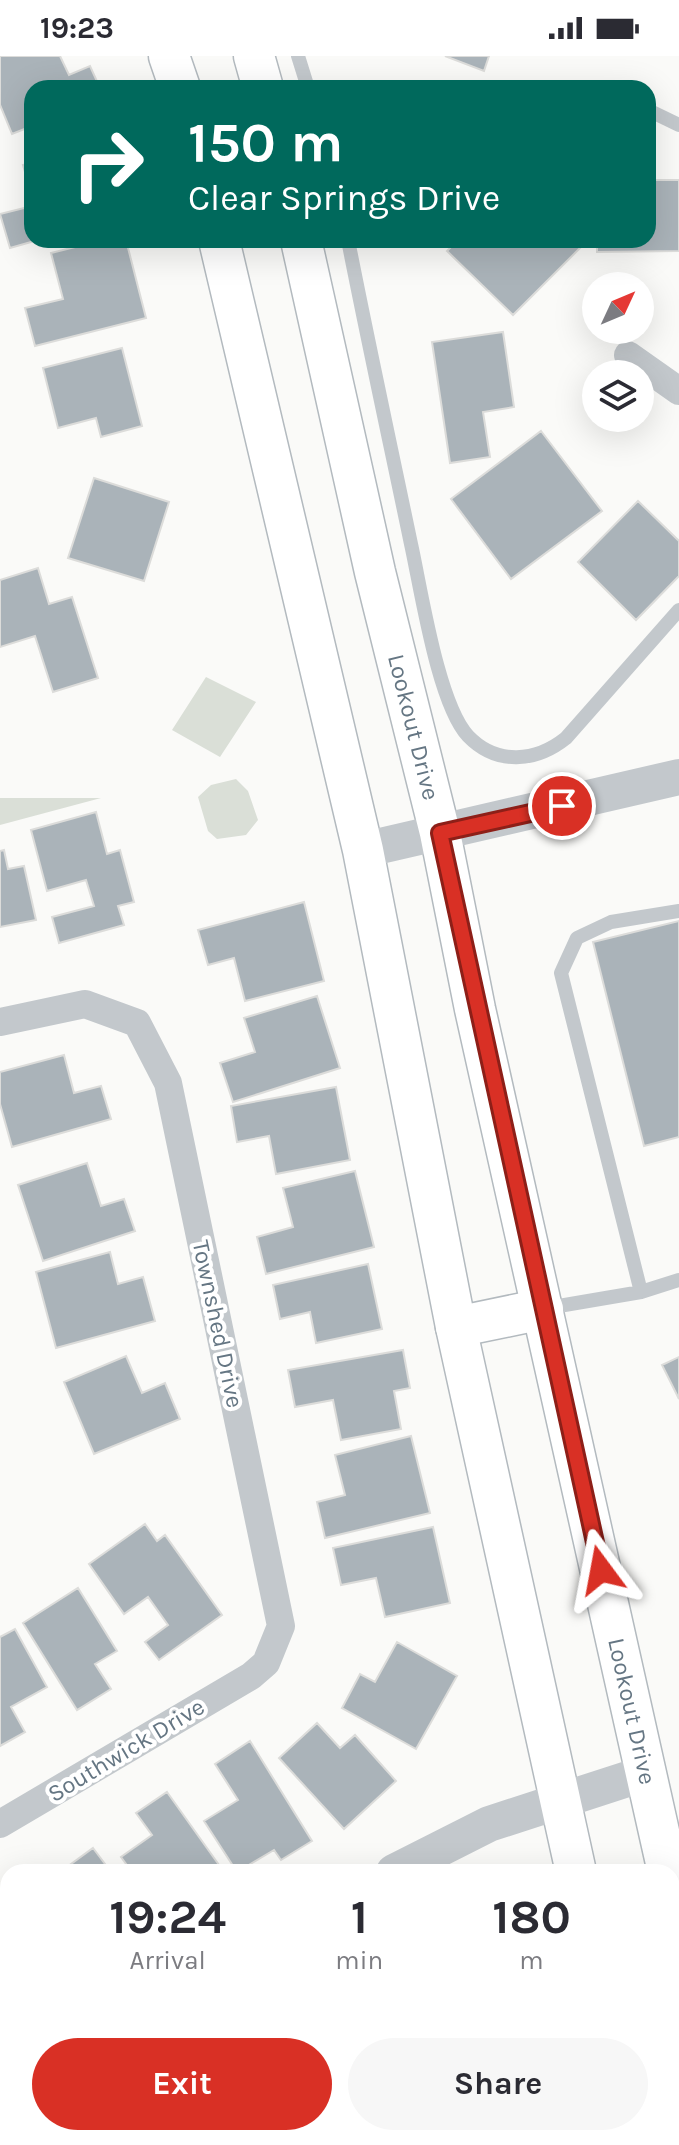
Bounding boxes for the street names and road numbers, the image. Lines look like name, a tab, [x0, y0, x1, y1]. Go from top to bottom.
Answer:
street label: Lookout Drive	[382, 651, 445, 803]
street label: Townshed Drive	[187, 1238, 249, 1410]
street label: Lookout Drive	[602, 1635, 662, 1787]
street label: Southwick Drive	[43, 1692, 209, 1808]

